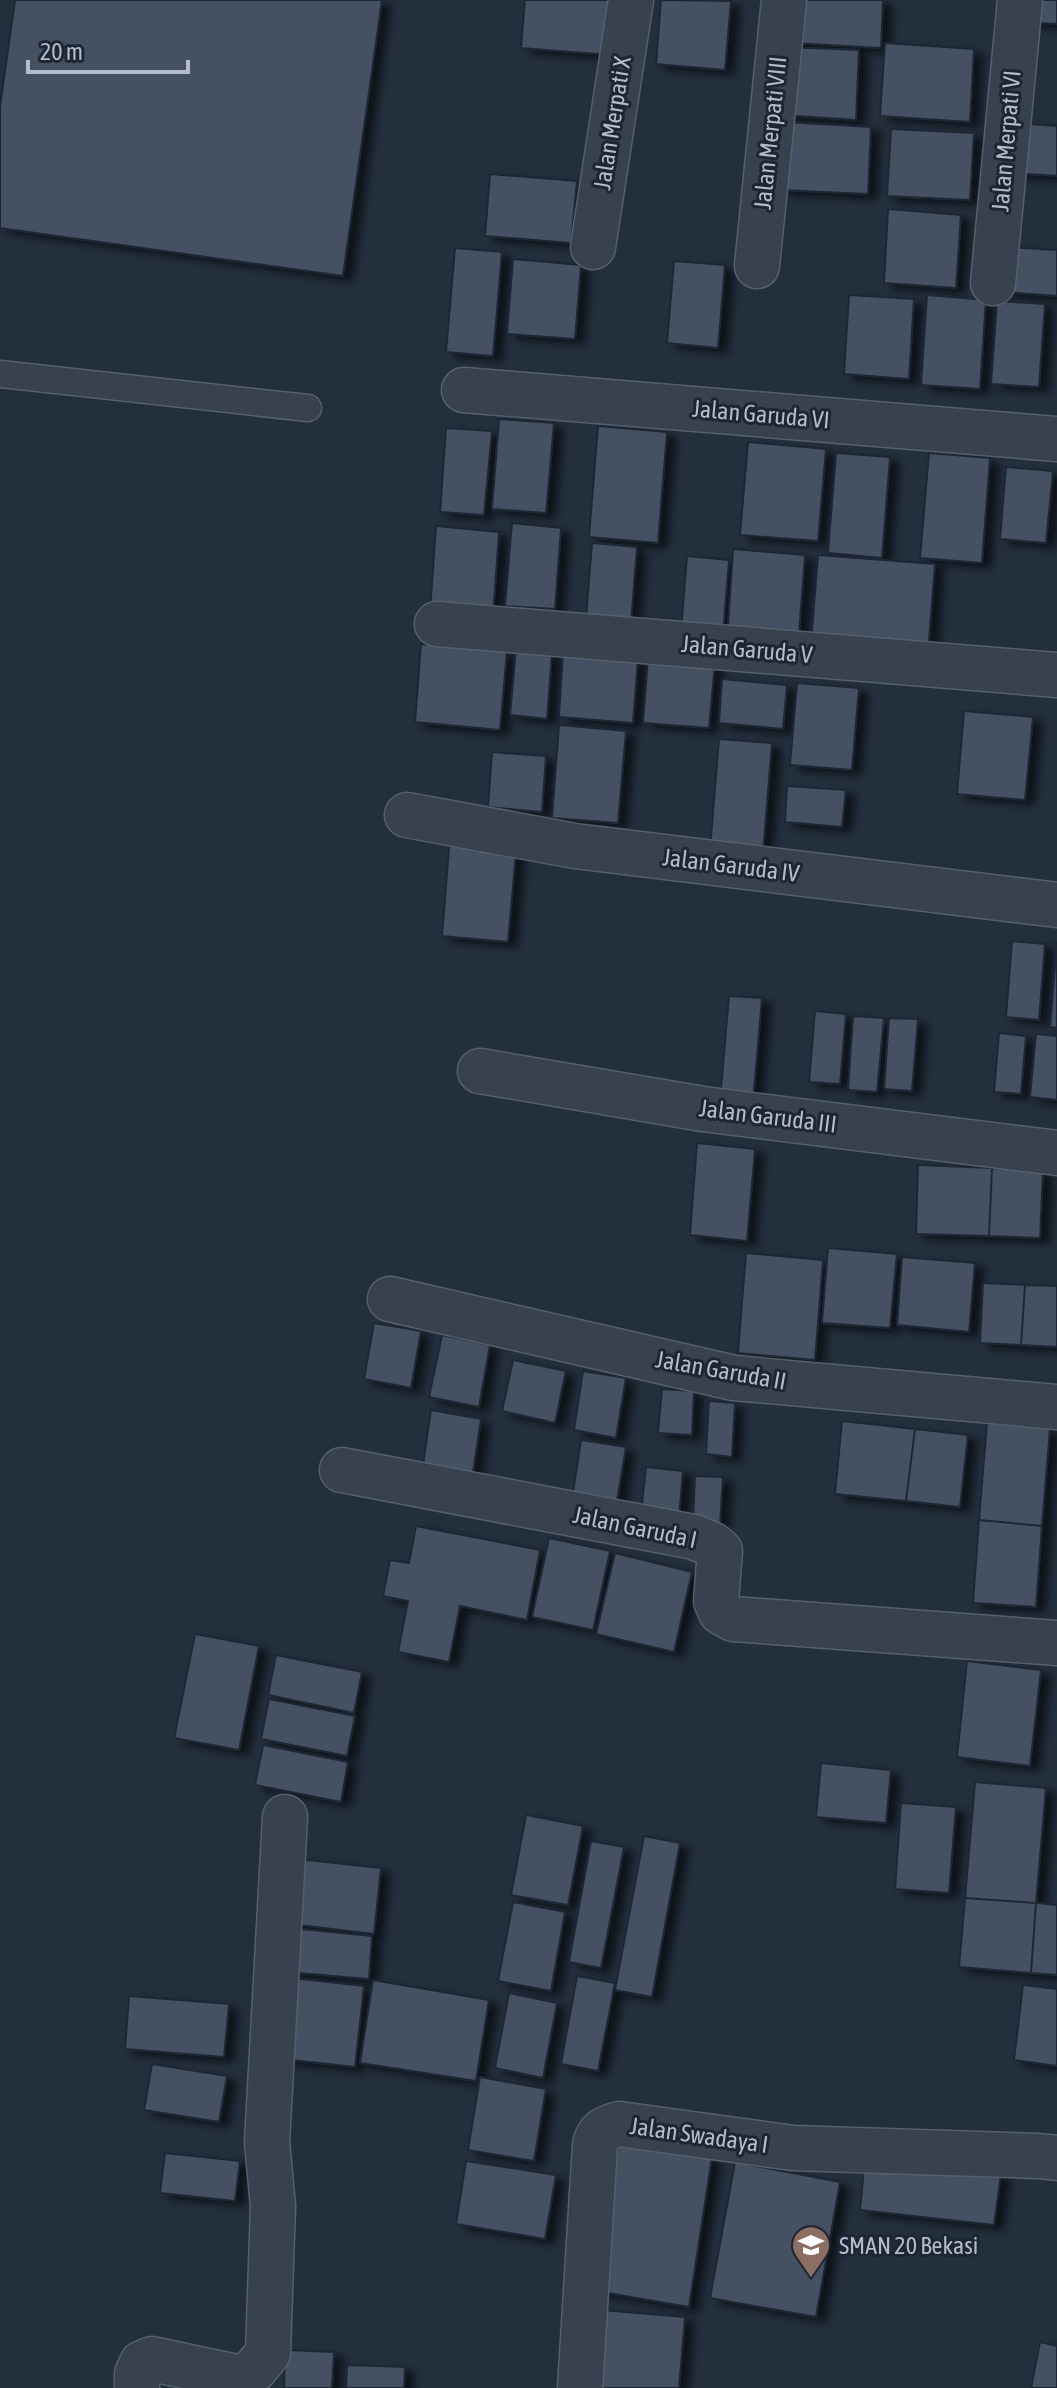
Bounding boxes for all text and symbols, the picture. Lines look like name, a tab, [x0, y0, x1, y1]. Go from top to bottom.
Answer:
scale bar	[28, 24, 188, 74]
text: 20 m	[40, 38, 83, 65]
street label: Jalan Merpati X	[588, 54, 636, 191]
street label: Jalan Merpati VIII	[749, 55, 791, 211]
street label: Jalan Merpati VI	[986, 69, 1026, 213]
street label: Jalan Garuda VI	[691, 395, 831, 433]
street label: Jalan Garuda V	[680, 630, 814, 668]
street label: Jalan Garuda IV	[661, 843, 801, 887]
street label: Jalan Garuda III	[698, 1094, 838, 1138]
street label: Jalan Garuda II	[654, 1345, 788, 1395]
street label: Jalan Garuda I	[571, 1501, 699, 1553]
street label: Jalan Swadaya I	[628, 2112, 770, 2158]
school or university icon: SMAN 20 Bekasi	[790, 2224, 832, 2279]
place label: SMAN 20 Bekasi	[839, 2232, 978, 2259]

